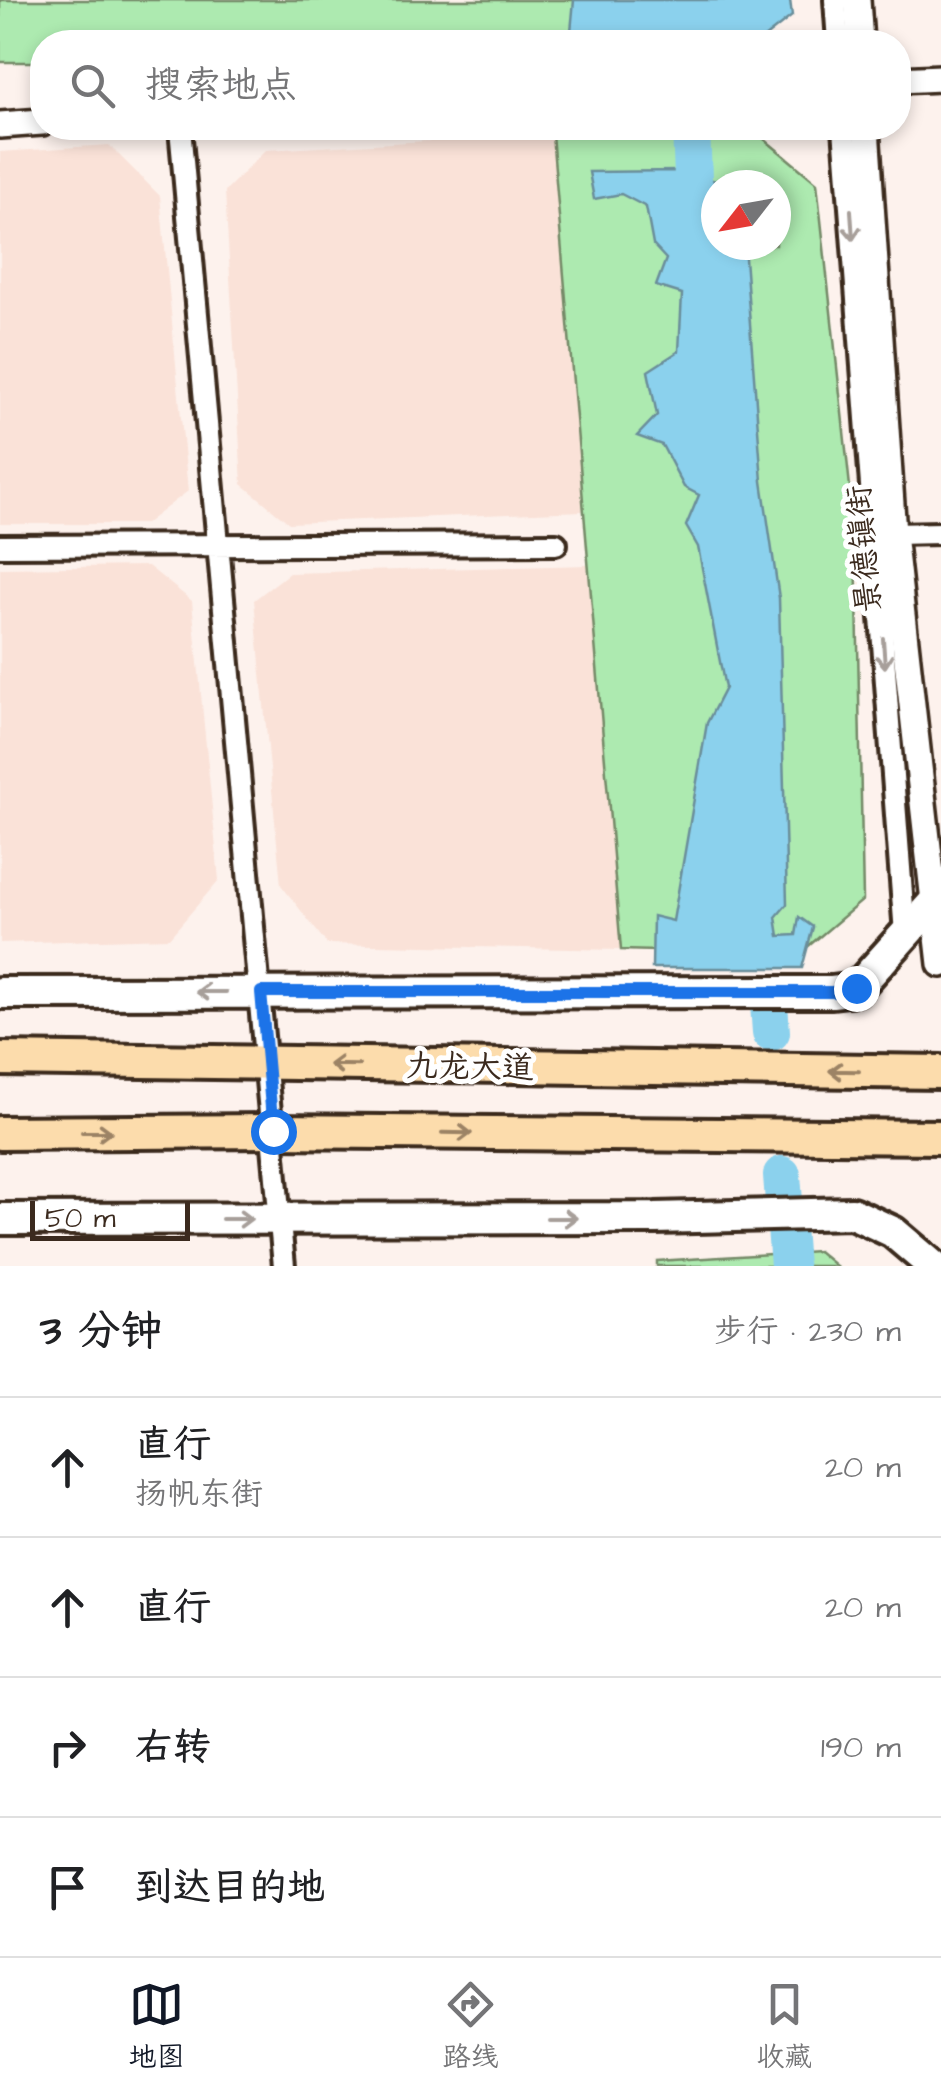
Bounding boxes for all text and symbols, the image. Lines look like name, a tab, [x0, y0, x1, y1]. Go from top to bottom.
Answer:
search box	[30, 30, 911, 140]
icon: search	[65, 58, 120, 113]
text: 搜索地点	[145, 60, 297, 112]
north arrow	[701, 170, 791, 260]
one-way arrow	[842, 208, 861, 240]
street label: 景德镇街	[837, 483, 892, 615]
one-way arrow	[875, 637, 894, 669]
route end	[834, 966, 880, 1012]
one-way arrow	[195, 982, 228, 1002]
street label: 九龙大道	[406, 1044, 534, 1091]
one-way arrow	[328, 1056, 360, 1074]
one-way arrow	[828, 1062, 860, 1080]
route start	[251, 1109, 297, 1155]
one-way arrow	[80, 1122, 113, 1142]
one-way arrow	[440, 1124, 473, 1142]
scale bar	[30, 1196, 190, 1240]
text: 50 m	[45, 1199, 116, 1238]
one-way arrow	[546, 1208, 578, 1228]
one-way arrow	[220, 1210, 253, 1228]
text: 3 分钟	[40, 1303, 162, 1361]
text: 步行 · 230 m	[714, 1309, 901, 1354]
text: 直行	[135, 1419, 211, 1471]
icon: ahead	[40, 1440, 95, 1495]
text: 20 m	[825, 1445, 901, 1490]
text: 扬帆东街	[135, 1472, 263, 1517]
icon: ahead	[40, 1580, 95, 1635]
text: 直行	[135, 1582, 211, 1634]
text: 20 m	[825, 1585, 901, 1630]
icon: right	[40, 1720, 95, 1775]
text: 右转	[135, 1722, 211, 1774]
text: 190 m	[821, 1725, 901, 1770]
icon: arrive	[40, 1860, 95, 1915]
text: 到达目的地	[135, 1862, 325, 1914]
tab: 地图	[129, 1977, 185, 2077]
tab: 路线	[442, 1977, 498, 2077]
tab: 收藏	[756, 1977, 812, 2077]

